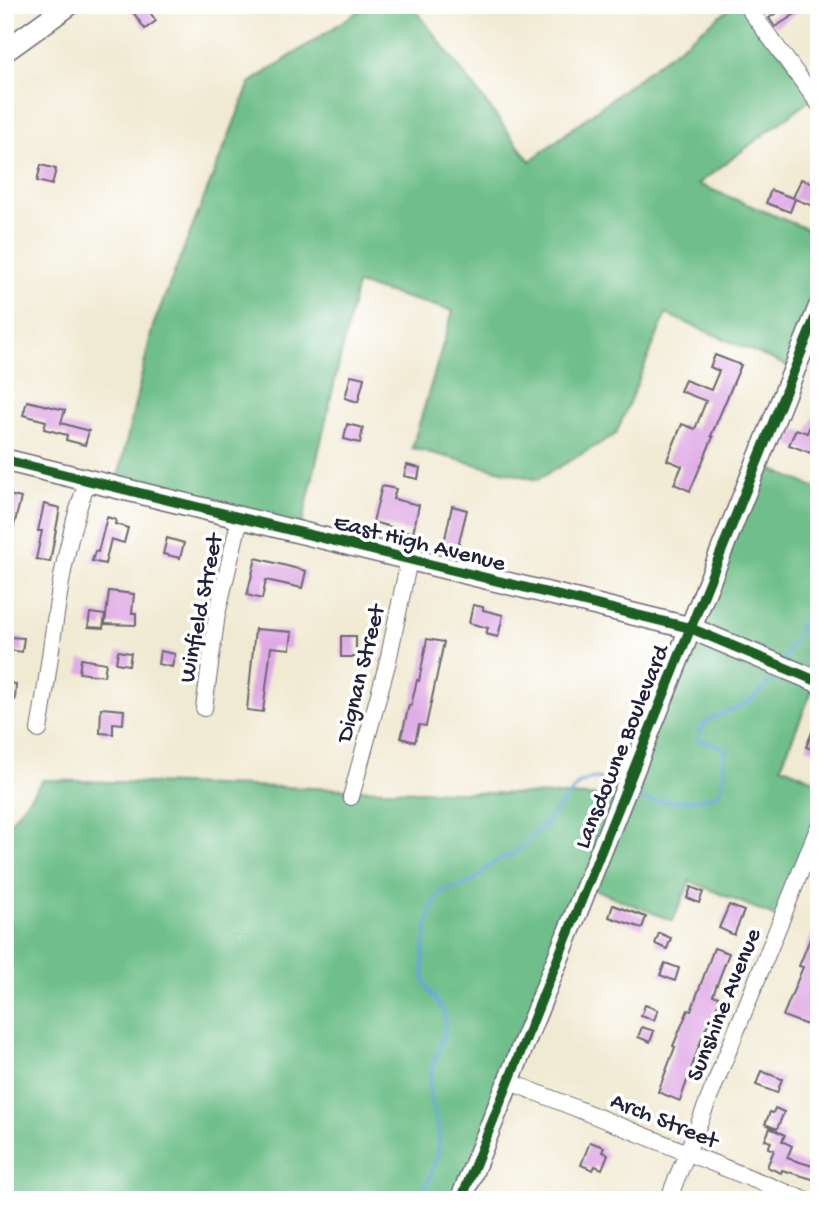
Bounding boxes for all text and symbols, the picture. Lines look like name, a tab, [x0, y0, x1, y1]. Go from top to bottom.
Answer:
street label: East High Avenue	[330, 509, 509, 580]
street label: Winfield Street	[174, 530, 231, 686]
street label: Dignan Street	[331, 600, 394, 747]
street label: Lansdowne Boulevard	[569, 639, 678, 853]
street label: Sunshine Avenue	[681, 924, 769, 1086]
street label: Arch Street	[606, 1088, 724, 1158]

